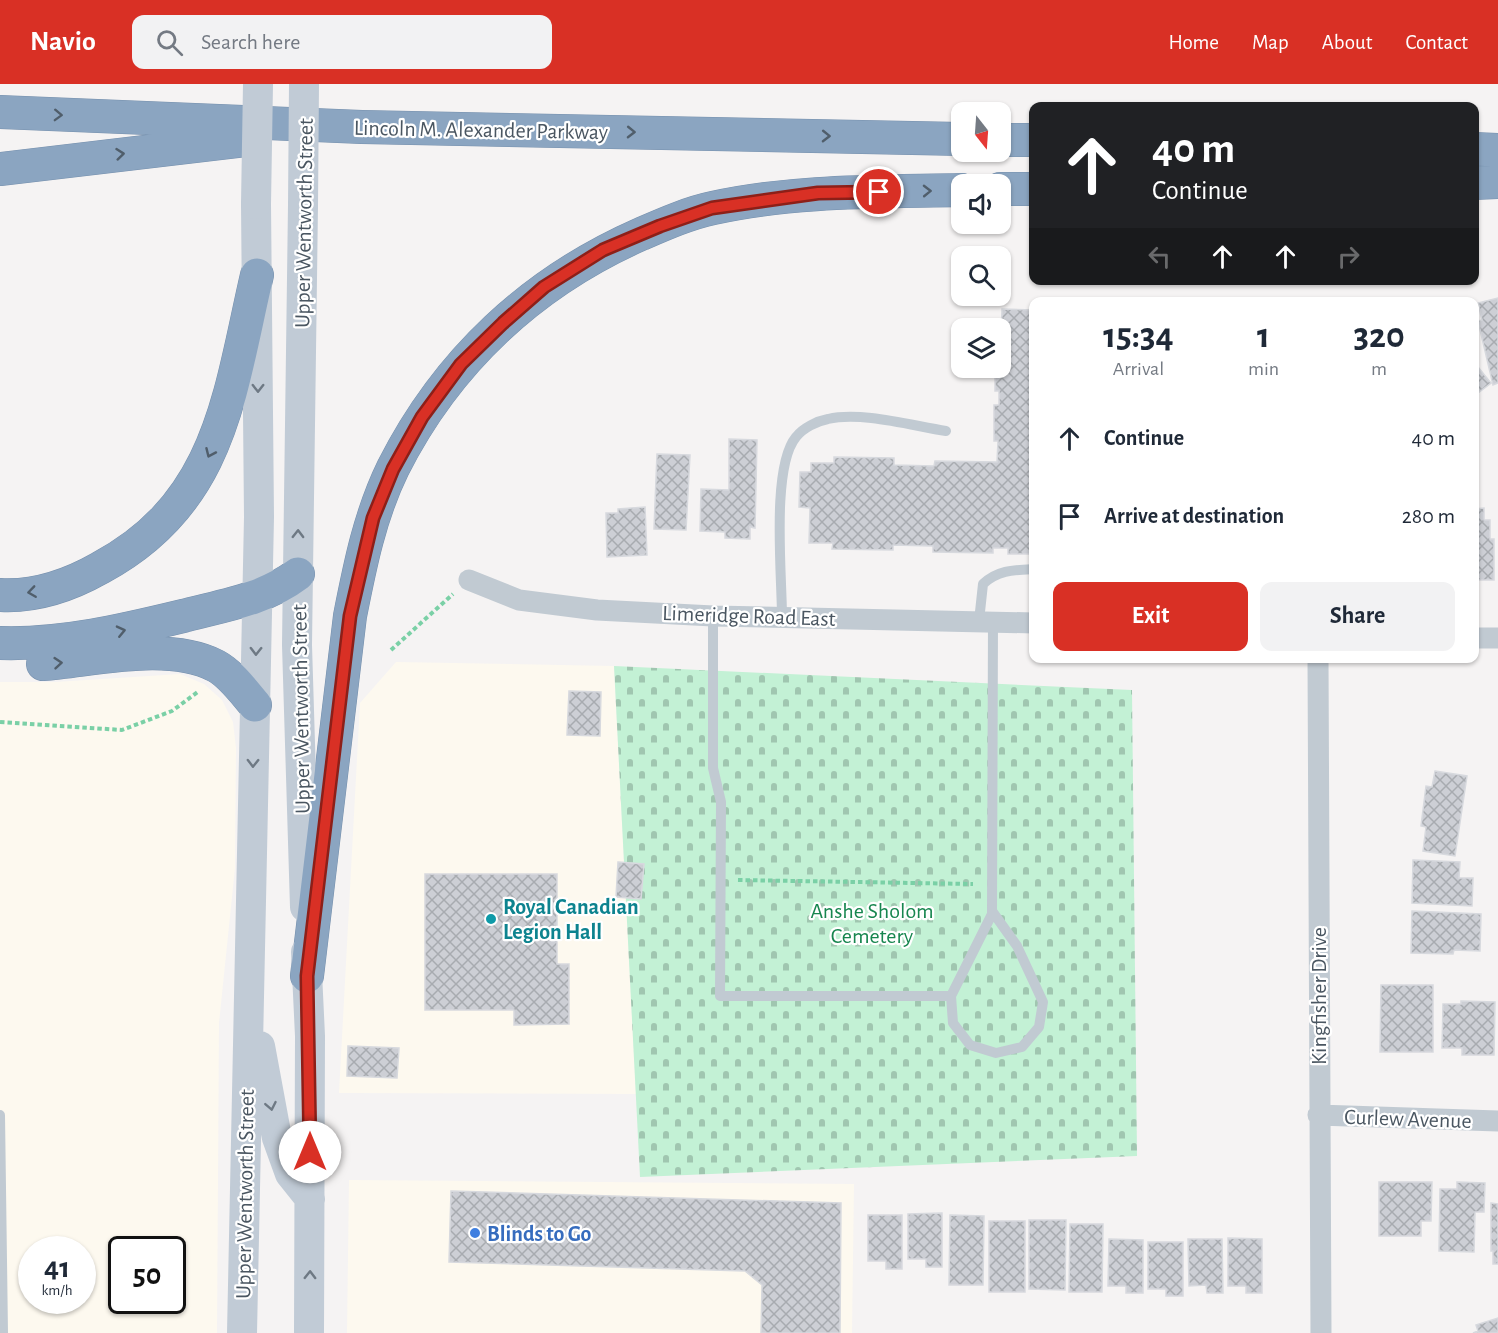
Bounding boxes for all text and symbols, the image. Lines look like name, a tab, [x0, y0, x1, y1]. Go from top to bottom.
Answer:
search box	[132, 15, 552, 69]
icon: search	[153, 26, 186, 59]
text: Navio	[30, 28, 96, 56]
text: Search here	[201, 31, 300, 53]
text: Home	[1168, 32, 1219, 53]
text: Map	[1252, 32, 1289, 53]
text: About	[1322, 32, 1372, 53]
text: Contact	[1405, 32, 1468, 53]
north arrow	[951, 102, 1011, 162]
map controls	[951, 102, 1011, 378]
one-way arrow	[54, 108, 63, 121]
street label: Lincoln M. Alexander Parkway	[354, 117, 609, 143]
street label: Upper Wentworth Street	[291, 118, 317, 328]
one-way arrow	[627, 126, 636, 138]
icon: ahead	[1053, 126, 1131, 204]
text: 40 m	[1152, 128, 1235, 170]
one-way arrow	[822, 130, 831, 142]
one-way arrow	[116, 148, 125, 161]
pin	[853, 166, 904, 217]
button: sound	[951, 174, 1011, 234]
icon: arrive	[862, 175, 895, 208]
text: Continue	[1152, 177, 1248, 204]
one-way arrow	[923, 185, 932, 197]
icon: left	[1143, 240, 1176, 273]
icon: ahead	[1206, 240, 1239, 273]
icon: ahead	[1269, 240, 1302, 273]
icon: right	[1332, 240, 1365, 273]
button: search	[951, 246, 1011, 306]
button: layers	[951, 318, 1011, 378]
text: 15:34	[1103, 318, 1174, 354]
text: 1	[1257, 318, 1270, 354]
text: 320	[1353, 318, 1405, 354]
text: Arrival	[1113, 359, 1164, 379]
text: min	[1248, 359, 1279, 379]
text: m	[1371, 359, 1387, 379]
one-way arrow	[252, 384, 264, 393]
icon: ahead	[1053, 422, 1086, 455]
text: Continue	[1104, 427, 1184, 449]
text: 40 m	[1412, 427, 1455, 449]
one-way arrow	[205, 447, 217, 458]
icon: arrive	[1053, 500, 1086, 533]
text: Arrive at destination	[1104, 505, 1284, 527]
text: 280 m	[1402, 505, 1455, 527]
one-way arrow	[292, 529, 304, 538]
button: Exit	[1053, 582, 1248, 651]
button: Share	[1260, 582, 1455, 651]
one-way arrow	[27, 586, 37, 598]
street label: Limeridge Road East	[662, 602, 836, 630]
street label: Upper Wentworth Street	[288, 604, 314, 814]
one-way arrow	[115, 625, 125, 638]
one-way arrow	[249, 647, 262, 656]
one-way arrow	[54, 657, 63, 670]
one-way arrow	[247, 759, 259, 768]
place label: Royal Canadian Legion Hall	[503, 896, 639, 943]
park label: Anshe Sholom Cemetery	[810, 900, 934, 947]
marker: Royal Canadian Legion Hall	[484, 912, 498, 926]
street label: Kingfisher Drive	[1308, 927, 1330, 1065]
street label: Upper Wentworth Street	[232, 1089, 258, 1299]
one-way arrow	[264, 1101, 277, 1111]
street label: Curlew Avenue	[1344, 1106, 1472, 1132]
position arrow	[278, 1120, 342, 1184]
place label: Blinds to Go	[487, 1223, 592, 1245]
marker: Blinds to Go	[468, 1226, 482, 1240]
speed limit sign: 50	[108, 1236, 186, 1314]
text: 41	[44, 1253, 70, 1283]
one-way arrow	[304, 1270, 317, 1279]
text: km/h	[42, 1283, 72, 1298]

